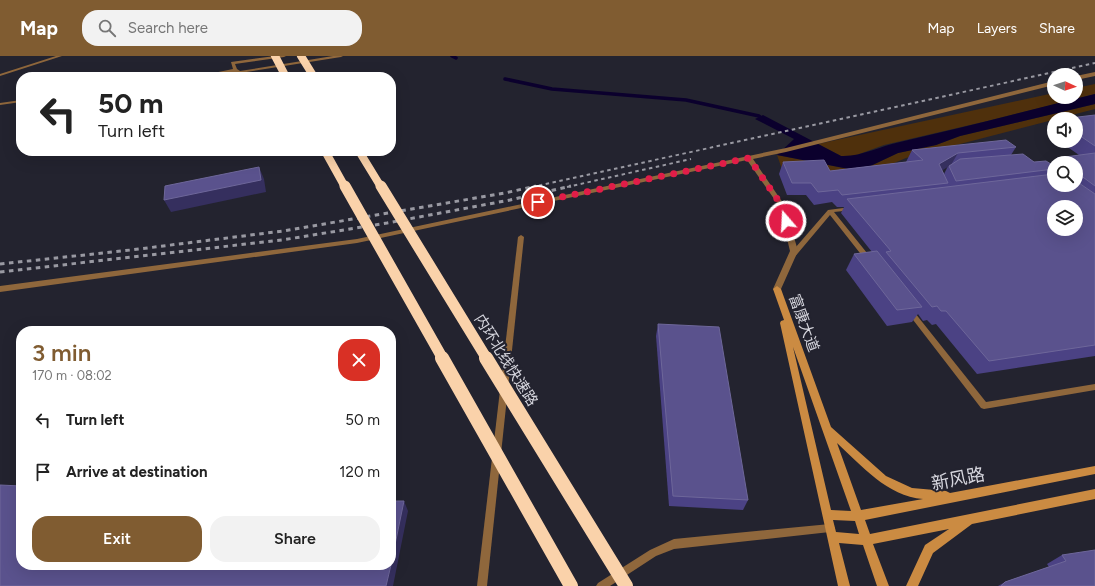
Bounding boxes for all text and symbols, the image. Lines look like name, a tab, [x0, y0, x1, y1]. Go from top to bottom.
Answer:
search box	[82, 10, 362, 46]
text: Map	[20, 17, 58, 40]
icon: search	[96, 17, 118, 39]
text: Search here	[128, 19, 208, 37]
text: Map	[927, 20, 955, 37]
text: Layers	[977, 20, 1017, 37]
text: Share	[1039, 20, 1075, 37]
north arrow	[1047, 68, 1083, 104]
map controls	[1047, 68, 1083, 236]
text: 50 m	[98, 86, 164, 120]
icon: left	[32, 88, 84, 140]
button: sound	[1047, 112, 1083, 148]
text: Turn left	[98, 120, 165, 142]
button: search	[1047, 156, 1083, 192]
pin	[521, 185, 555, 219]
icon: arrive	[527, 191, 549, 213]
position arrow	[765, 200, 807, 242]
button: layers	[1047, 200, 1083, 236]
street label: 富康大道	[785, 292, 823, 354]
street label: 内环北线快速路	[471, 311, 541, 409]
text: 3 min	[32, 338, 91, 367]
button: close	[338, 339, 380, 381]
text: 170 m · 08:02	[32, 368, 112, 383]
icon: left	[32, 409, 54, 431]
text: Turn left	[66, 411, 124, 429]
text: 50 m	[345, 411, 380, 429]
icon: arrive	[32, 461, 54, 483]
text: Arrive at destination	[66, 463, 207, 481]
text: 120 m	[339, 463, 380, 481]
street label: 新风路	[929, 463, 987, 495]
button: Exit	[32, 516, 202, 562]
button: Share	[210, 516, 380, 562]

